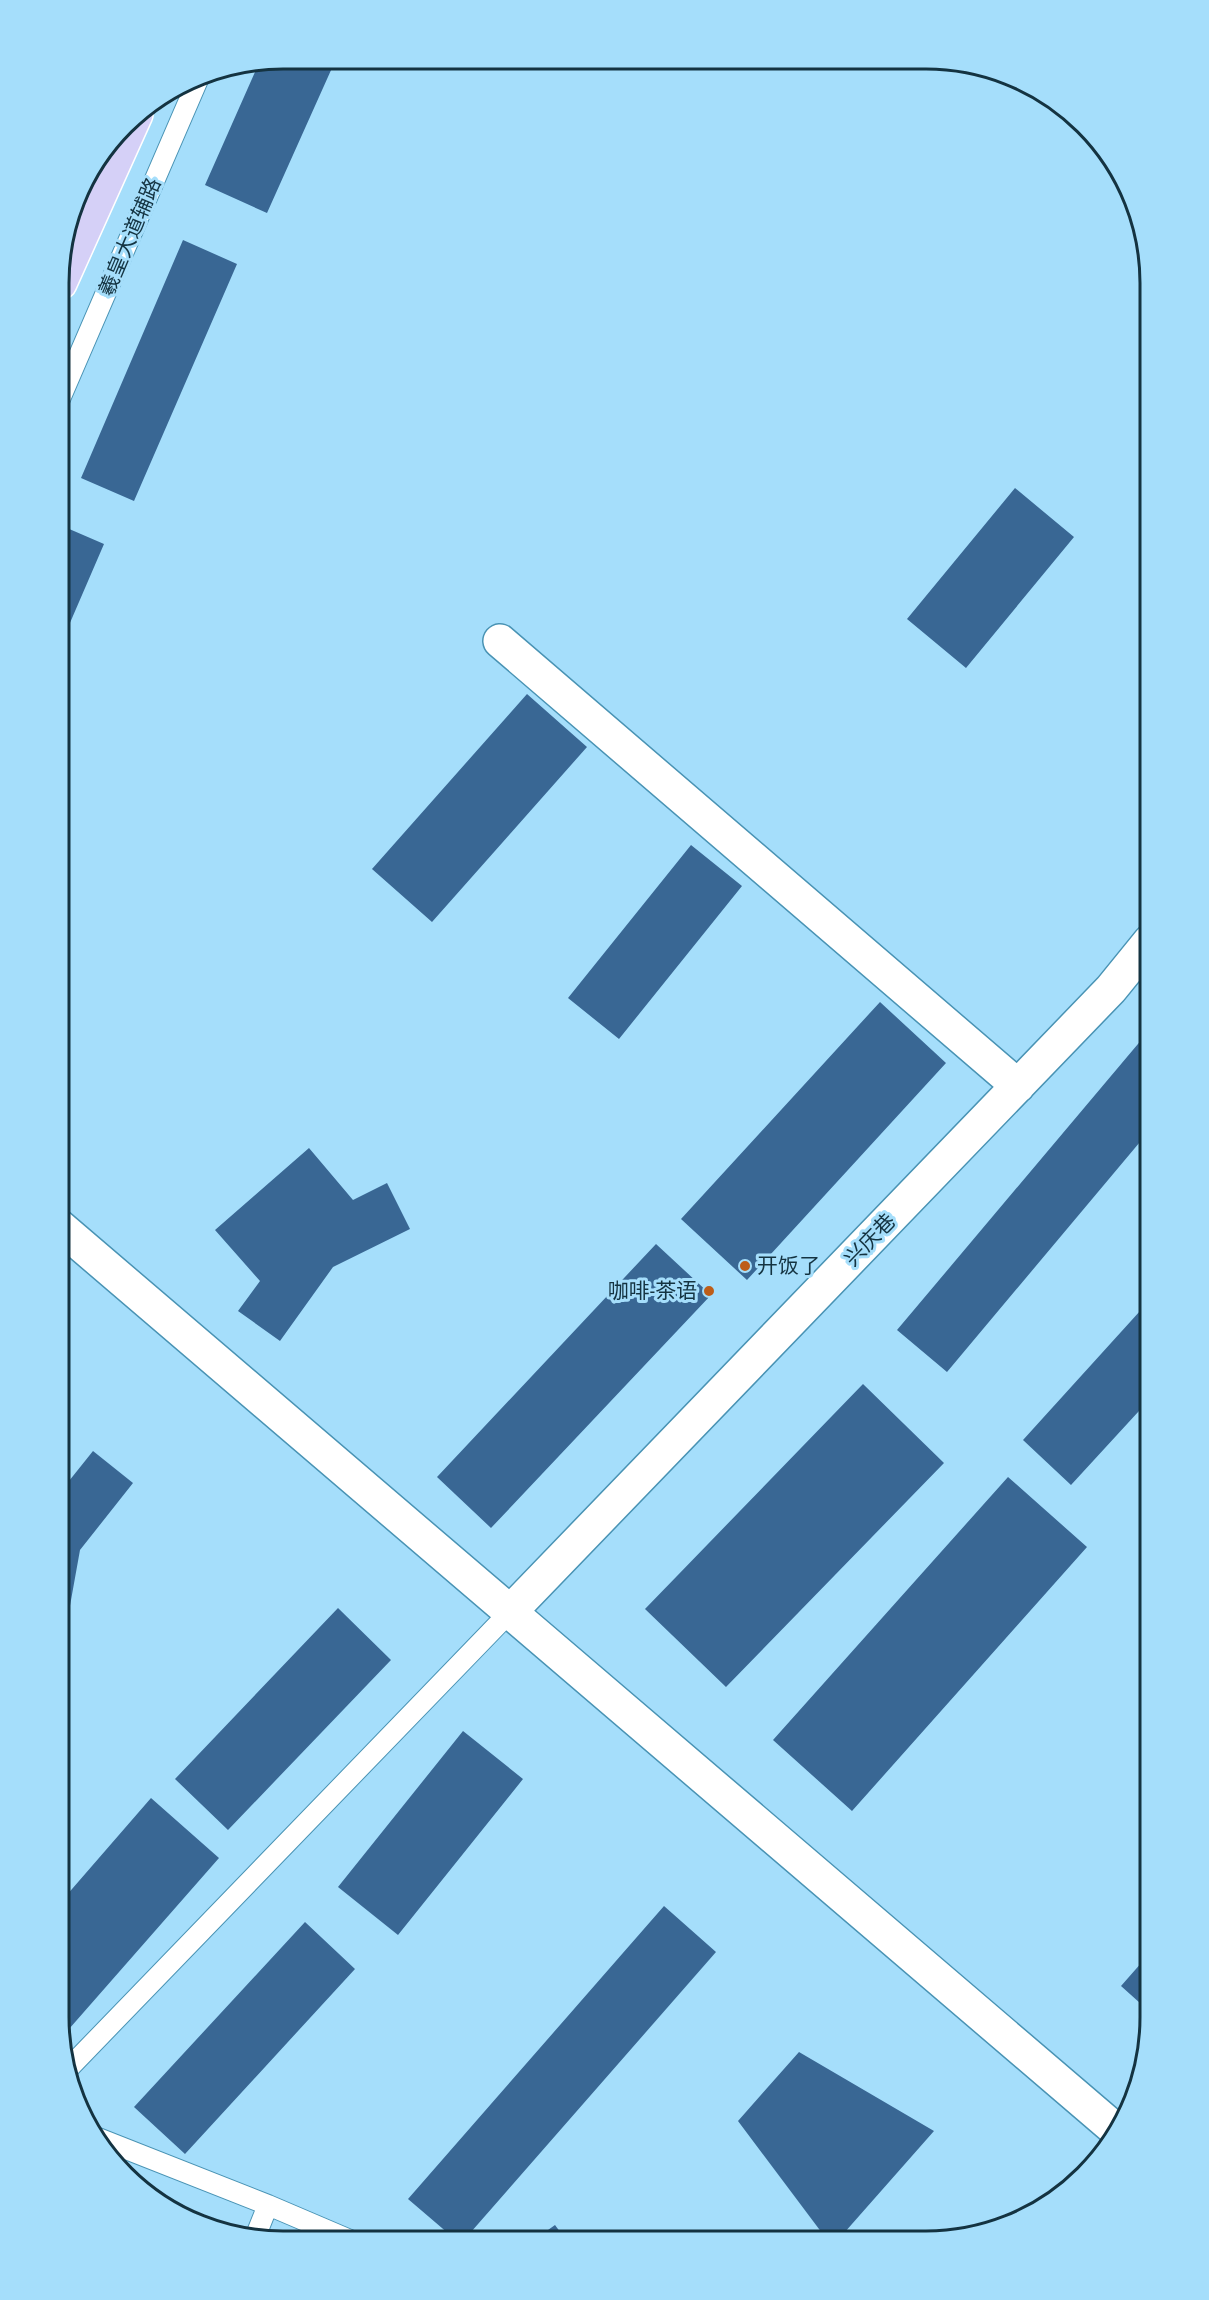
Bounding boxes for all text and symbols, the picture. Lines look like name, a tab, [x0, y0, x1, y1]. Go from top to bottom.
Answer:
street label: 羲皇大道辅路	[94, 174, 166, 300]
street label: 兴庆巷	[839, 1209, 901, 1271]
place label: 开饭了	[757, 1254, 820, 1278]
marker: 开饭了	[738, 1259, 752, 1273]
place label: 咖啡-茶语	[608, 1279, 697, 1303]
marker: 咖啡-茶语	[702, 1284, 716, 1298]

